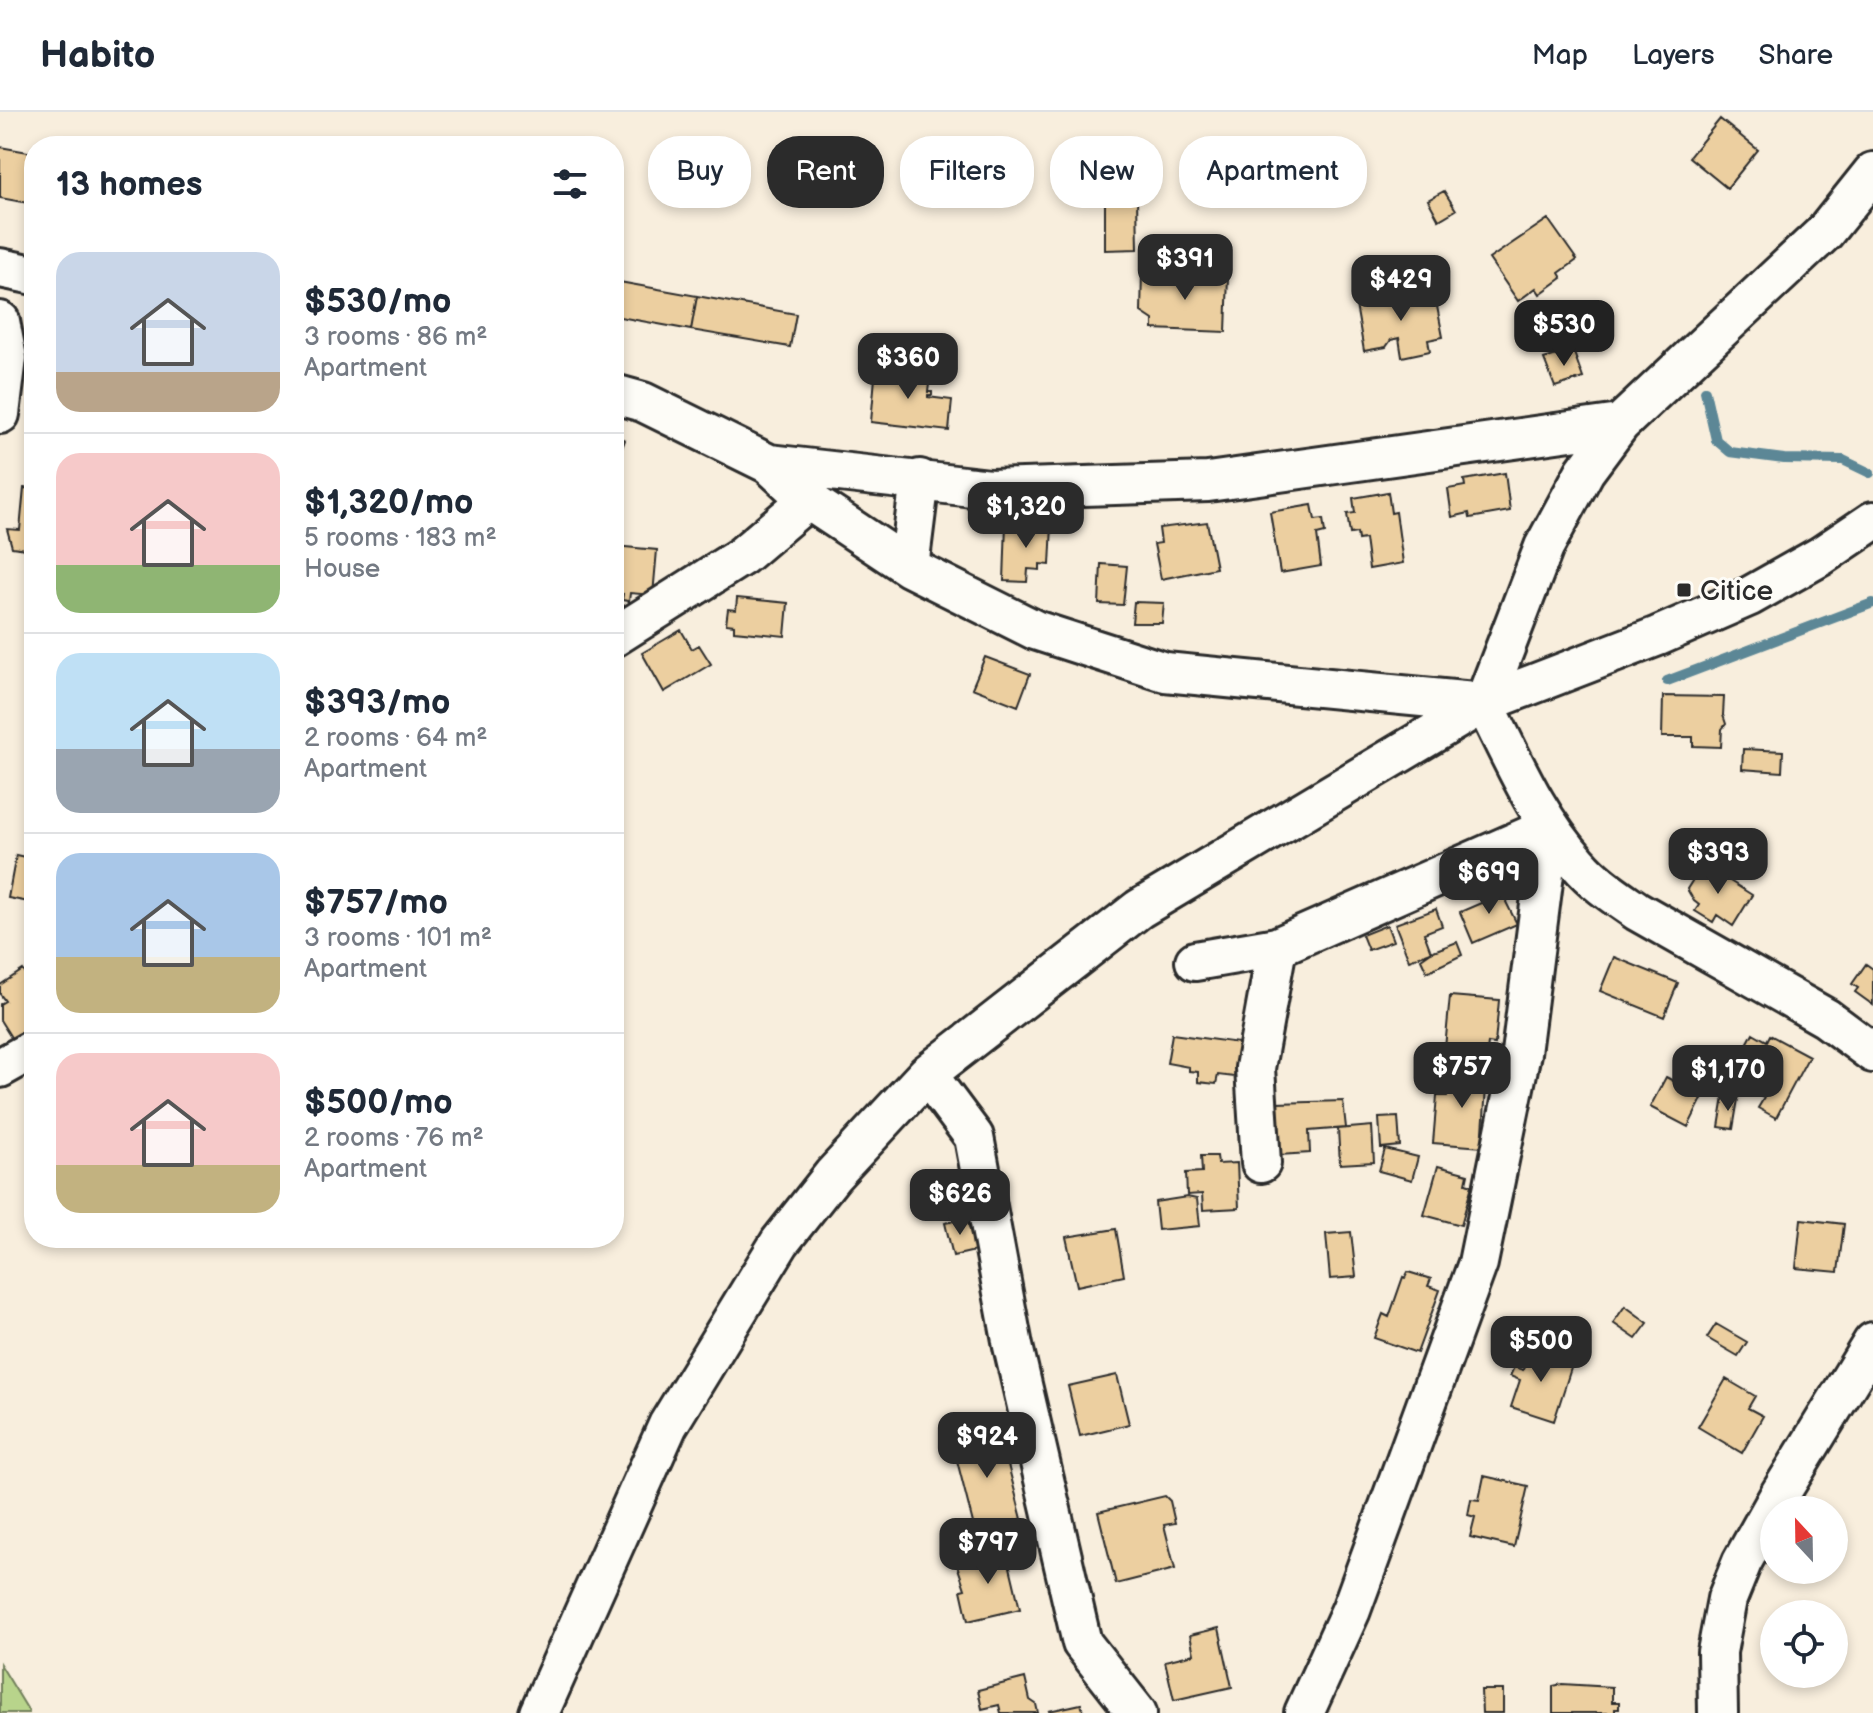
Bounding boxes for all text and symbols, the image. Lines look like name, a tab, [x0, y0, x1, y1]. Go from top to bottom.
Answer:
text: Habito	[40, 33, 155, 78]
text: Map	[1532, 39, 1588, 72]
text: Layers	[1632, 39, 1715, 72]
text: Share	[1759, 39, 1833, 72]
chip: Buy	[648, 136, 751, 208]
chip: Rent	[767, 136, 884, 208]
chip: Filters	[900, 136, 1034, 208]
chip: New	[1050, 136, 1163, 208]
chip: Apartment	[1179, 136, 1367, 208]
icon: filters	[548, 162, 592, 206]
text: 13 homes	[56, 164, 203, 205]
pin: $391	[1138, 234, 1232, 302]
text: $391	[1156, 244, 1214, 275]
pin: $429	[1354, 255, 1448, 323]
text: $429	[1369, 265, 1433, 296]
text: $530/mo	[304, 281, 451, 322]
icon: home	[120, 284, 216, 380]
pin: $530	[1517, 300, 1611, 368]
text: $530	[1532, 310, 1596, 341]
text: 3 rooms · 86 m²	[304, 322, 488, 353]
pin: $360	[861, 333, 955, 401]
text: $360	[876, 343, 940, 374]
text: Apartment	[304, 353, 427, 384]
text: $1,320/mo	[304, 482, 473, 523]
pin: $1,320	[961, 482, 1091, 550]
icon: home	[120, 485, 216, 581]
text: $1,320	[986, 492, 1066, 523]
text: 5 rooms · 183 m²	[304, 523, 497, 554]
text: House	[304, 554, 380, 585]
place label: Citice	[1700, 575, 1773, 608]
marker: Citice	[1675, 581, 1693, 599]
text: $393/mo	[304, 682, 450, 723]
icon: home	[120, 685, 216, 781]
text: 2 rooms · 64 m²	[304, 723, 488, 754]
text: Apartment	[304, 754, 427, 785]
pin: $393	[1671, 828, 1765, 896]
text: $393	[1687, 838, 1749, 869]
pin: $699	[1442, 848, 1536, 916]
text: $699	[1457, 858, 1521, 889]
text: $757/mo	[304, 882, 448, 923]
icon: home	[120, 885, 216, 981]
text: 3 rooms · 101 m²	[304, 923, 492, 954]
text: Apartment	[304, 954, 427, 985]
pin: $757	[1415, 1042, 1509, 1110]
pin: $1,170	[1663, 1045, 1793, 1113]
text: $757	[1432, 1052, 1492, 1083]
text: $1,170	[1690, 1055, 1766, 1086]
text: $500/mo	[304, 1082, 453, 1123]
icon: home	[120, 1085, 216, 1181]
text: 2 rooms · 76 m²	[304, 1123, 484, 1154]
text: Apartment	[304, 1154, 427, 1185]
pin: $626	[913, 1169, 1007, 1237]
text: $626	[928, 1179, 992, 1210]
pin: $500	[1494, 1316, 1588, 1384]
text: $500	[1509, 1326, 1573, 1357]
pin: $924	[940, 1412, 1034, 1480]
text: $924	[956, 1422, 1018, 1453]
north arrow	[1760, 1496, 1848, 1584]
map controls	[1760, 1496, 1848, 1688]
pin: $797	[941, 1518, 1035, 1586]
text: $797	[957, 1528, 1019, 1559]
button: locate	[1760, 1600, 1848, 1688]

